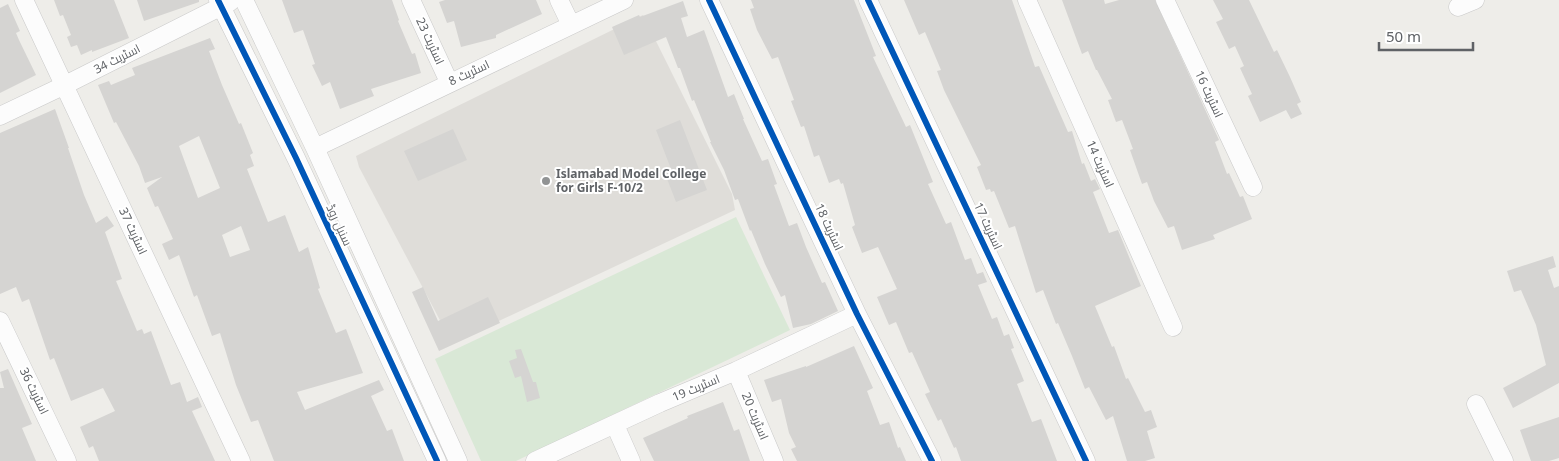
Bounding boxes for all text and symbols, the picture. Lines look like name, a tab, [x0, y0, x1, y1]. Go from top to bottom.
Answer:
street label: اسٹریٹ 23	[412, 14, 449, 67]
scale bar	[1379, 20, 1473, 52]
text: 50 m	[1386, 26, 1421, 46]
street label: اسٹریٹ 34	[91, 40, 143, 78]
street label: اسٹریٹ 8	[446, 56, 492, 89]
street label: اسٹریٹ 16	[1191, 67, 1228, 120]
street label: اسٹریٹ 14	[1082, 137, 1118, 190]
place label: Islamabad Model College for Girls F-10/2	[556, 165, 706, 196]
marker: Islamabad Model College for Girls F-10/2	[540, 175, 552, 187]
street label: اسٹریٹ 17	[970, 199, 1007, 252]
street label: اسٹریٹ 18	[811, 200, 848, 253]
street label: سنبل روڈ	[322, 201, 356, 248]
street label: اسٹریٹ 37	[115, 204, 152, 257]
street label: اسٹریٹ 36	[16, 365, 53, 417]
street label: اسٹریٹ 19	[669, 370, 722, 405]
street label: اسٹریٹ 20	[738, 389, 773, 442]

